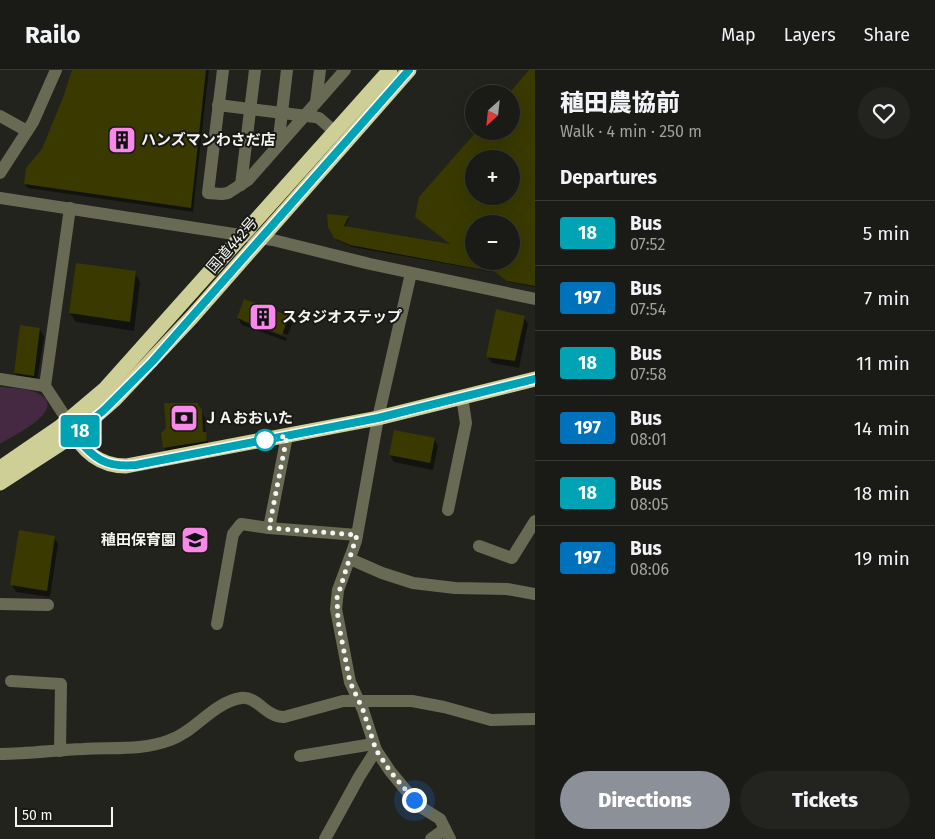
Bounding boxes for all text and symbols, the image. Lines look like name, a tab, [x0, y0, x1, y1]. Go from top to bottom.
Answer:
text: Railo	[25, 21, 81, 49]
text: Map	[721, 24, 756, 46]
text: Layers	[784, 24, 836, 46]
text: Share	[864, 24, 910, 46]
north arrow	[465, 85, 520, 140]
map controls	[465, 85, 520, 270]
button: heart	[858, 87, 910, 139]
text: 稙田農協前	[560, 89, 680, 117]
text: Walk · 4 min · 250 m	[560, 122, 702, 141]
building icon: ハンズマンわさだ店	[107, 125, 137, 155]
place label: ハンズマンわさだ店	[141, 131, 276, 149]
button: +	[465, 150, 520, 205]
text: Departures	[560, 166, 657, 189]
text: Bus	[630, 212, 662, 235]
street label: 国道442号	[203, 213, 261, 277]
button: −	[465, 215, 520, 270]
text: 18	[578, 222, 597, 244]
text: 5 min	[863, 222, 910, 245]
text: 07:52	[630, 235, 665, 254]
text: Bus	[630, 277, 662, 300]
text: 197	[574, 287, 601, 309]
text: 7 min	[864, 287, 910, 310]
text: 07:54	[630, 300, 666, 319]
building icon: スタジオステップ	[248, 302, 278, 332]
place label: スタジオステップ	[282, 308, 402, 326]
text: Bus	[630, 342, 662, 365]
text: 18	[578, 352, 597, 374]
text: 11 min	[856, 352, 910, 375]
text: 07:58	[630, 365, 666, 384]
bank icon: ＪＡおおいた	[169, 403, 199, 433]
text: Bus	[630, 407, 662, 430]
place label: ＪＡおおいた	[203, 409, 293, 427]
line badge: 18	[58, 415, 102, 447]
text: 197	[574, 417, 601, 439]
text: 14 min	[854, 417, 910, 440]
text: 18	[71, 420, 89, 442]
unlabelled marker	[254, 429, 276, 451]
text: 08:01	[630, 430, 667, 449]
text: Bus	[630, 472, 662, 495]
text: 18	[578, 482, 597, 504]
text: 18 min	[853, 482, 910, 505]
text: 08:05	[630, 495, 669, 514]
school or university icon: 稙田保育園	[180, 525, 210, 555]
place label: 稙田保育園	[101, 531, 176, 549]
text: Bus	[630, 537, 662, 560]
text: 197	[574, 547, 601, 569]
text: 19 min	[854, 547, 910, 570]
text: 08:06	[630, 560, 669, 579]
button: Directions	[560, 771, 730, 829]
button: Tickets	[740, 771, 910, 829]
your location	[402, 788, 427, 813]
scale bar	[15, 804, 112, 827]
text: 50 m	[22, 807, 53, 824]

